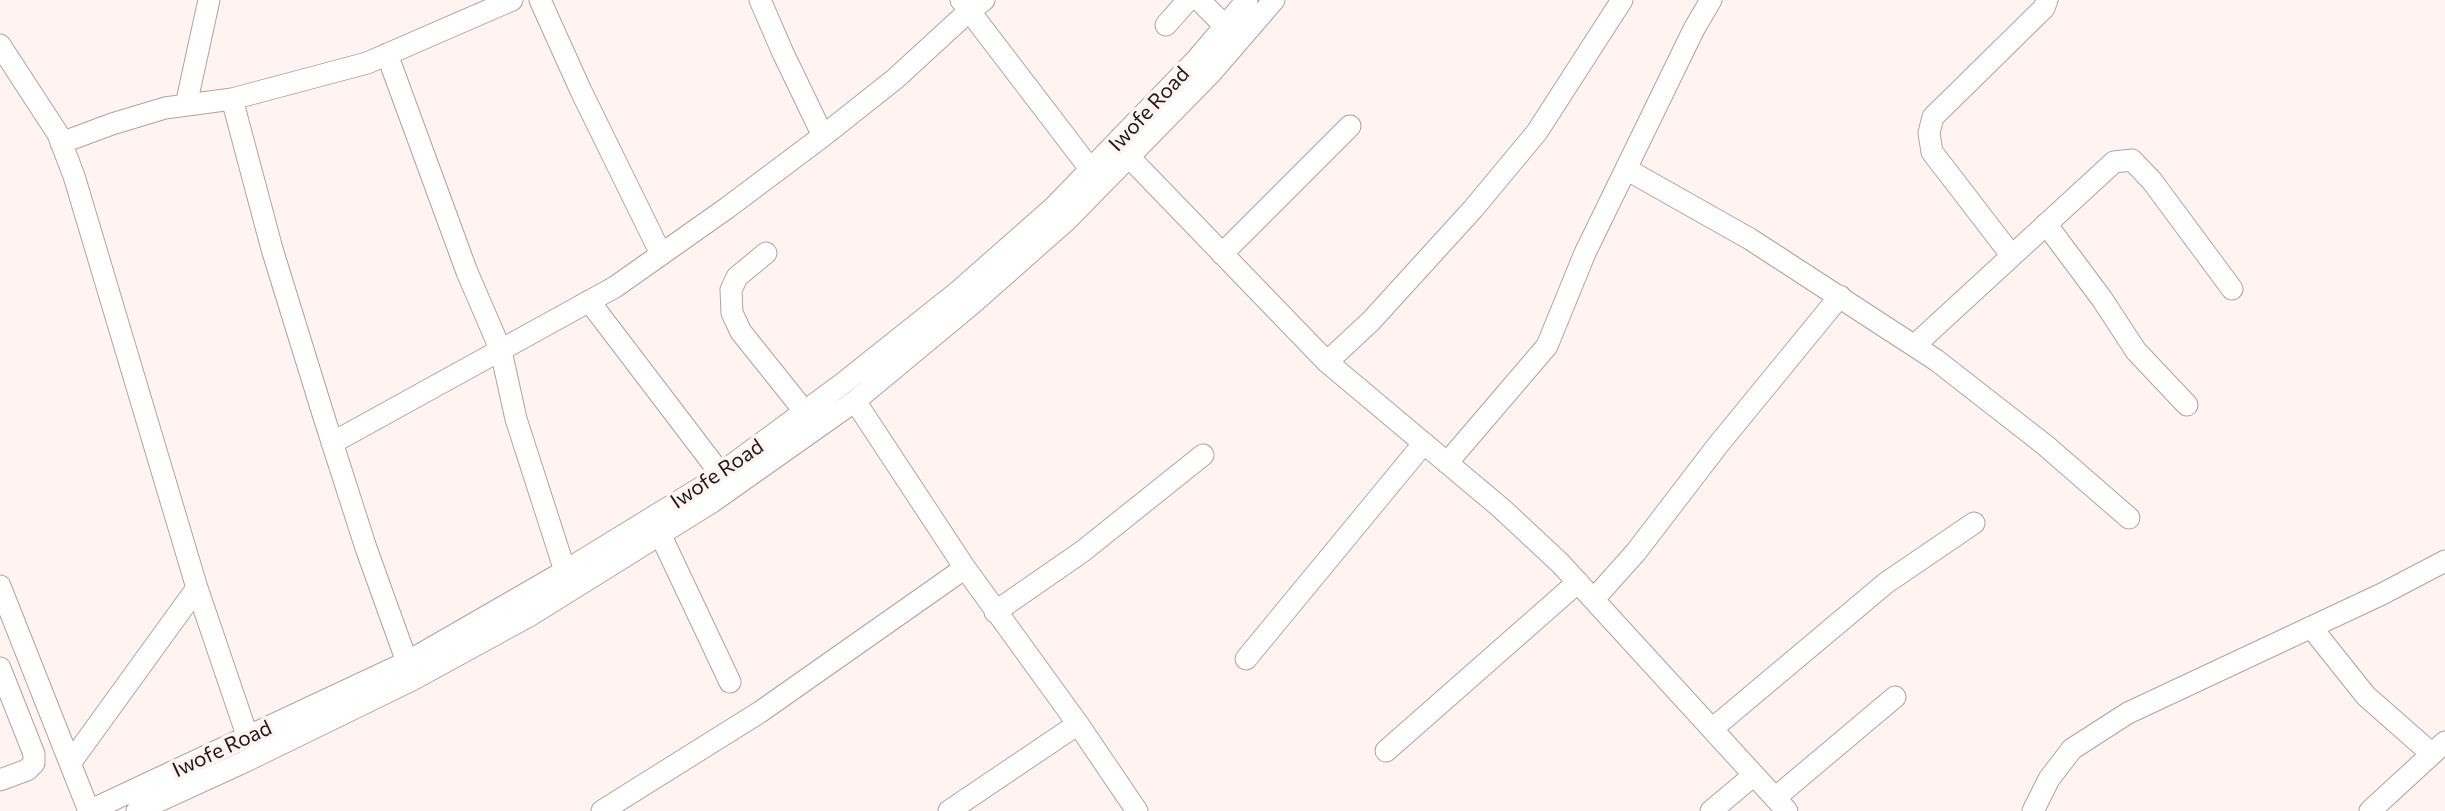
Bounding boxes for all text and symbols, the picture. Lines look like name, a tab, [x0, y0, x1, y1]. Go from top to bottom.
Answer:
street label: Iwofe Road	[1103, 61, 1195, 157]
street label: Iwofe Road	[666, 434, 768, 514]
street label: Iwofe Road	[168, 715, 276, 783]

